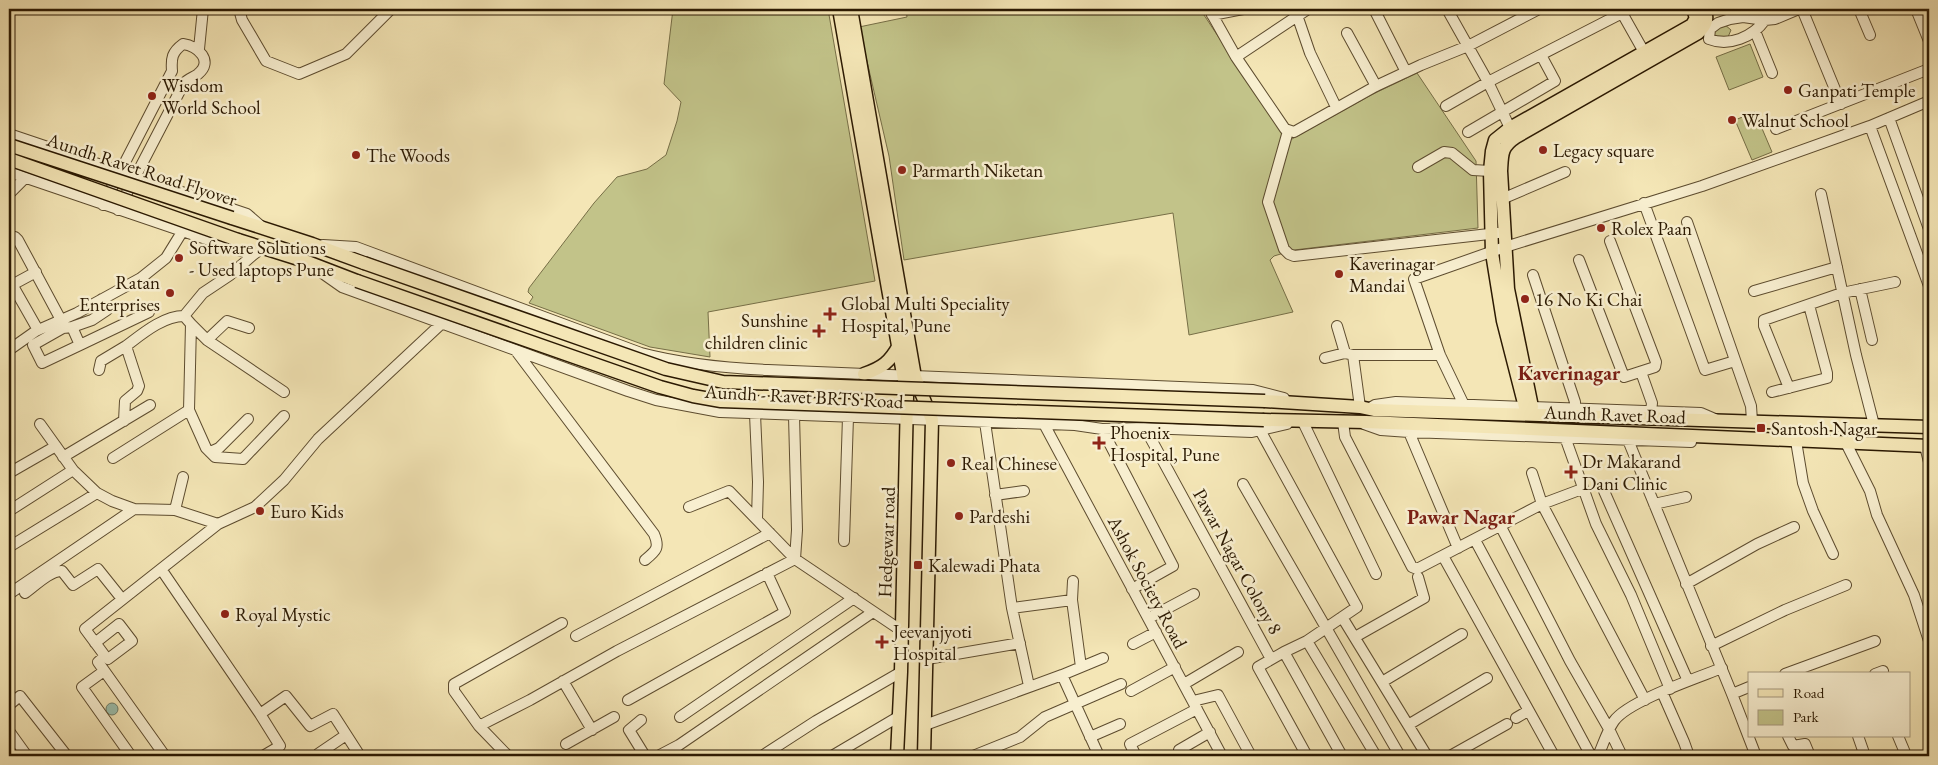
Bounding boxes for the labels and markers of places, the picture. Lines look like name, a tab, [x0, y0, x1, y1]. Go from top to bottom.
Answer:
place label: Wisdom World School	[162, 73, 261, 120]
place label: Ganpati Temple	[1798, 78, 1915, 103]
marker: Ganpati Temple	[1782, 84, 1794, 96]
marker: Wisdom World School	[146, 90, 158, 102]
place label: Walnut School	[1742, 108, 1849, 133]
marker: Walnut School	[1726, 114, 1738, 126]
place label: Legacy square	[1553, 138, 1654, 163]
place label: The Woods	[366, 143, 450, 168]
marker: Legacy square	[1537, 144, 1549, 156]
marker: The Woods	[350, 149, 362, 161]
place label: Parmarth Niketan	[912, 158, 1043, 183]
marker: Parmarth Niketan	[896, 164, 908, 176]
place label: Rolex Paan	[1611, 216, 1692, 241]
marker: Rolex Paan	[1595, 222, 1607, 234]
place label: Software Solutions - Used laptops Pune	[189, 235, 334, 282]
place label: Kaverinagar Mandai	[1349, 251, 1436, 298]
marker: Software Solutions - Used laptops Pune	[173, 252, 185, 264]
marker: Kaverinagar Mandai	[1333, 268, 1345, 280]
place label: Ratan Enterprises	[79, 270, 160, 317]
marker: Ratan Enterprises	[164, 287, 176, 299]
place label: 16 No Ki Chai	[1535, 287, 1643, 312]
place label: Global Multi Speciality Hospital, Pune	[841, 291, 1010, 338]
marker: 16 No Ki Chai	[1519, 293, 1531, 305]
marker: Global Multi Speciality Hospital, Pune	[823, 307, 837, 321]
place label: Sunshine children clinic	[705, 308, 808, 355]
marker: Sunshine children clinic	[812, 324, 826, 338]
place label: Santosh Nagar	[1771, 416, 1878, 441]
place label: Phoenix Hospital, Pune	[1110, 420, 1220, 467]
marker: Santosh Nagar	[1755, 422, 1767, 434]
marker: Phoenix Hospital, Pune	[1092, 436, 1106, 450]
place label: Dr Makarand Dani Clinic	[1582, 449, 1681, 496]
place label: Real Chinese	[961, 451, 1057, 476]
marker: Real Chinese	[945, 457, 957, 469]
marker: Dr Makarand Dani Clinic	[1564, 465, 1578, 479]
place label: Euro Kids	[270, 499, 344, 524]
place label: Pardeshi	[969, 504, 1030, 529]
marker: Euro Kids	[254, 505, 266, 517]
marker: Pardeshi	[953, 510, 965, 522]
place label: Kalewadi Phata	[928, 553, 1041, 578]
marker: Kalewadi Phata	[912, 559, 924, 571]
place label: Royal Mystic	[235, 602, 331, 627]
marker: Royal Mystic	[219, 608, 231, 620]
place label: Jeevanjyoti Hospital	[891, 619, 972, 666]
marker: Jeevanjyoti Hospital	[875, 635, 889, 649]

